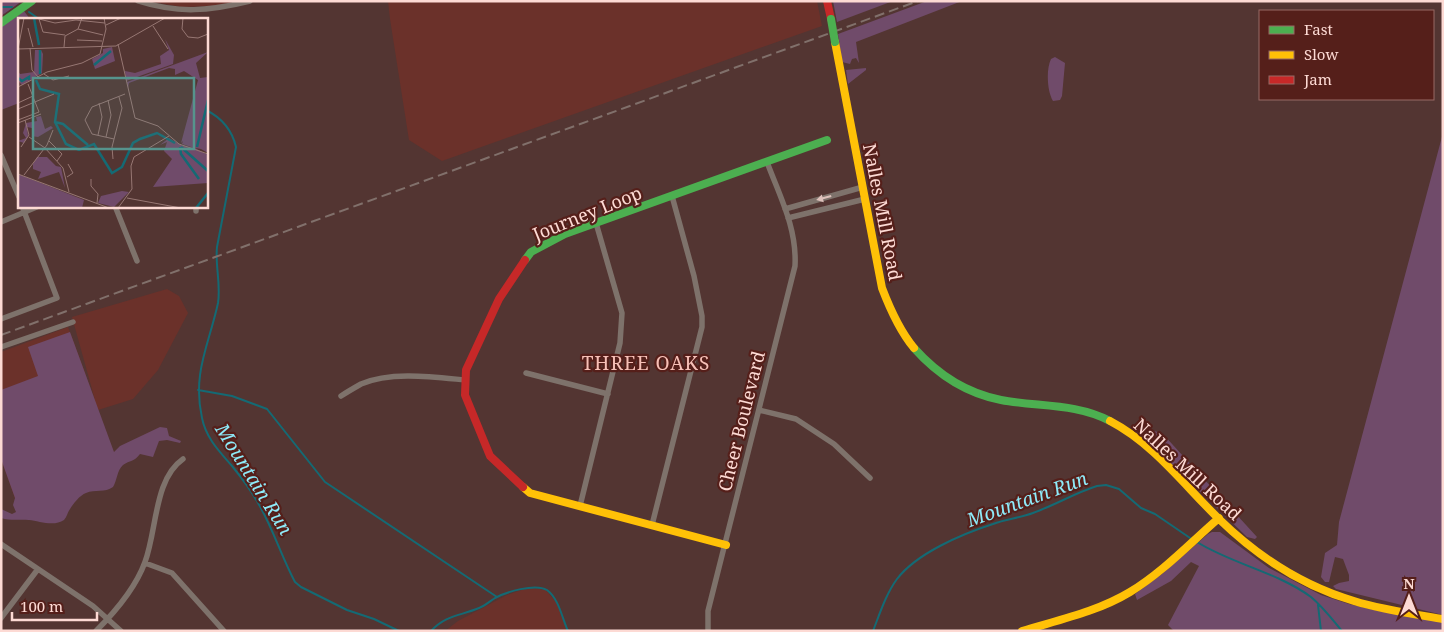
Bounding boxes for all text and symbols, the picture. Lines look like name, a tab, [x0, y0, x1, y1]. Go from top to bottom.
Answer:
legend	[1259, 10, 1434, 100]
inset map	[18, 18, 208, 208]
text: Fast	[1304, 19, 1333, 39]
text: Slow	[1304, 44, 1338, 64]
text: Jam	[1303, 69, 1332, 89]
street label: Nalles Mill Road	[858, 141, 908, 283]
street label: Journey Loop	[528, 180, 645, 246]
one-way arrow	[816, 194, 831, 202]
street label: Cheer Boulevard	[712, 348, 770, 494]
district label: THREE OAKS	[582, 350, 710, 376]
street label: Nalles Mill Road	[1129, 413, 1247, 525]
water label: Mountain Run	[209, 417, 299, 540]
water label: Mountain Run	[962, 465, 1092, 533]
north arrow	[1384, 572, 1434, 622]
text: N	[1403, 574, 1415, 593]
scale bar	[12, 590, 98, 622]
text: 100 m	[20, 596, 63, 616]

